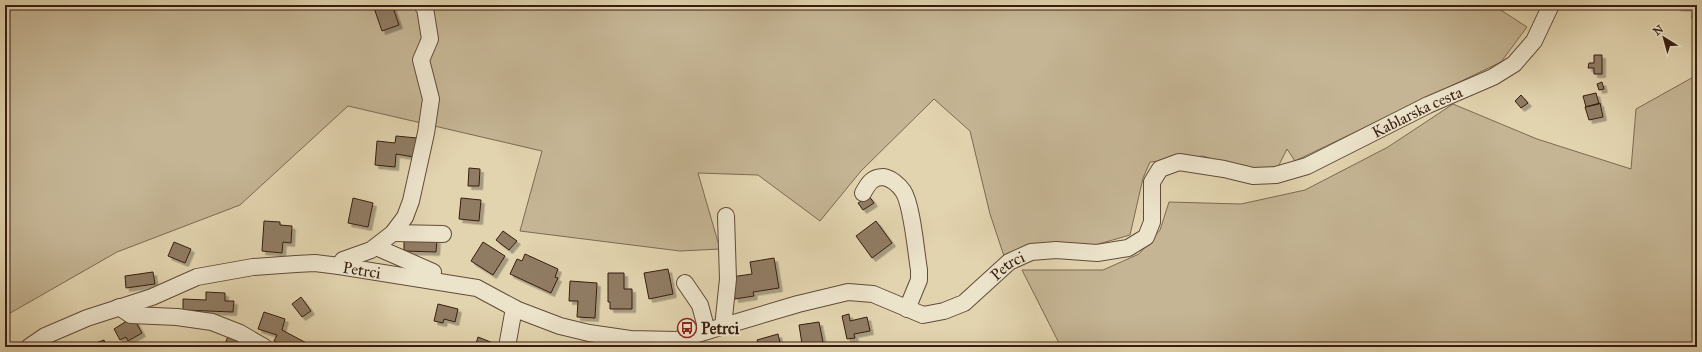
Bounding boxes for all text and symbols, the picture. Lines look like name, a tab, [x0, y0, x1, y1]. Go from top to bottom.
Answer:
north arrow	[1644, 18, 1684, 58]
text: N	[1651, 22, 1666, 38]
street label: Kablarska cesta	[1368, 82, 1465, 141]
street label: Petrci	[986, 246, 1028, 284]
street label: Petrci	[341, 257, 383, 282]
bus stop icon: Petrci	[676, 317, 698, 339]
place label: Petrci	[701, 319, 740, 338]

